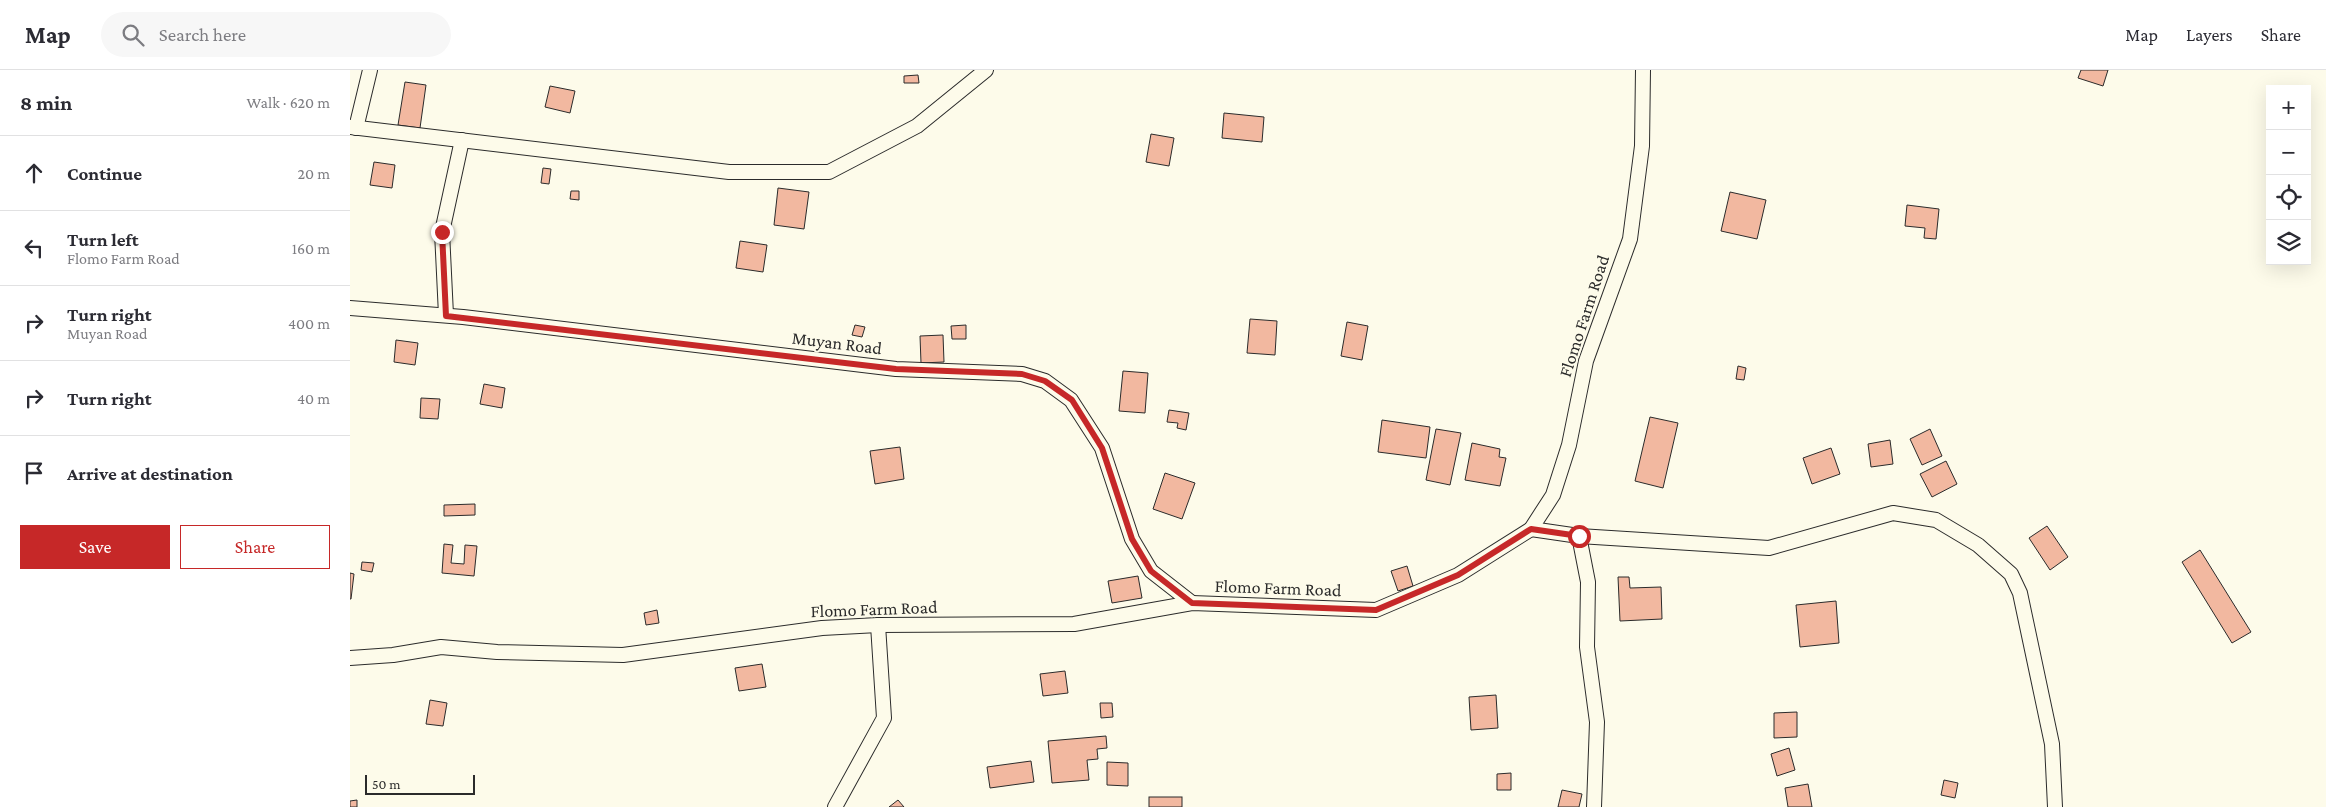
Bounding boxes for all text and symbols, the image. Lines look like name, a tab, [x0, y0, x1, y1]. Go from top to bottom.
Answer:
search box	[101, 12, 451, 57]
text: Map	[25, 21, 71, 48]
icon: search	[119, 21, 147, 49]
text: Search here	[159, 24, 246, 45]
text: Map	[2125, 25, 2158, 45]
text: Layers	[2186, 25, 2233, 45]
text: Share	[2261, 25, 2301, 45]
map controls	[2266, 85, 2311, 265]
button: +	[2266, 85, 2311, 130]
text: 8 min	[20, 91, 72, 115]
text: Walk · 620 m	[247, 94, 330, 111]
button: −	[2266, 130, 2311, 175]
icon: ahead	[20, 159, 48, 187]
text: Continue	[67, 163, 142, 184]
text: 20 m	[297, 165, 330, 182]
button: locate	[2266, 175, 2311, 220]
button: layers	[2266, 220, 2311, 265]
route end	[431, 221, 454, 244]
text: Turn left	[67, 229, 139, 250]
icon: left	[20, 234, 48, 262]
text: 160 m	[292, 240, 330, 257]
text: Flomo Farm Road	[67, 250, 180, 267]
street label: Flomo Farm Road	[1555, 252, 1613, 379]
text: Turn right	[67, 304, 152, 325]
icon: right	[20, 309, 48, 337]
text: 400 m	[288, 315, 330, 332]
text: Muyan Road	[67, 325, 147, 342]
street label: Muyan Road	[791, 328, 884, 359]
icon: right	[20, 384, 48, 412]
text: Turn right	[67, 388, 152, 409]
text: 40 m	[297, 390, 330, 407]
icon: arrive	[20, 459, 48, 487]
text: Arrive at destination	[67, 463, 233, 484]
button: Save	[20, 525, 170, 569]
button: Share	[180, 525, 330, 569]
route start	[1568, 525, 1591, 548]
street label: Flomo Farm Road	[1214, 576, 1342, 600]
street label: Flomo Farm Road	[810, 597, 938, 621]
scale bar	[365, 772, 475, 795]
text: 50 m	[372, 776, 400, 792]

